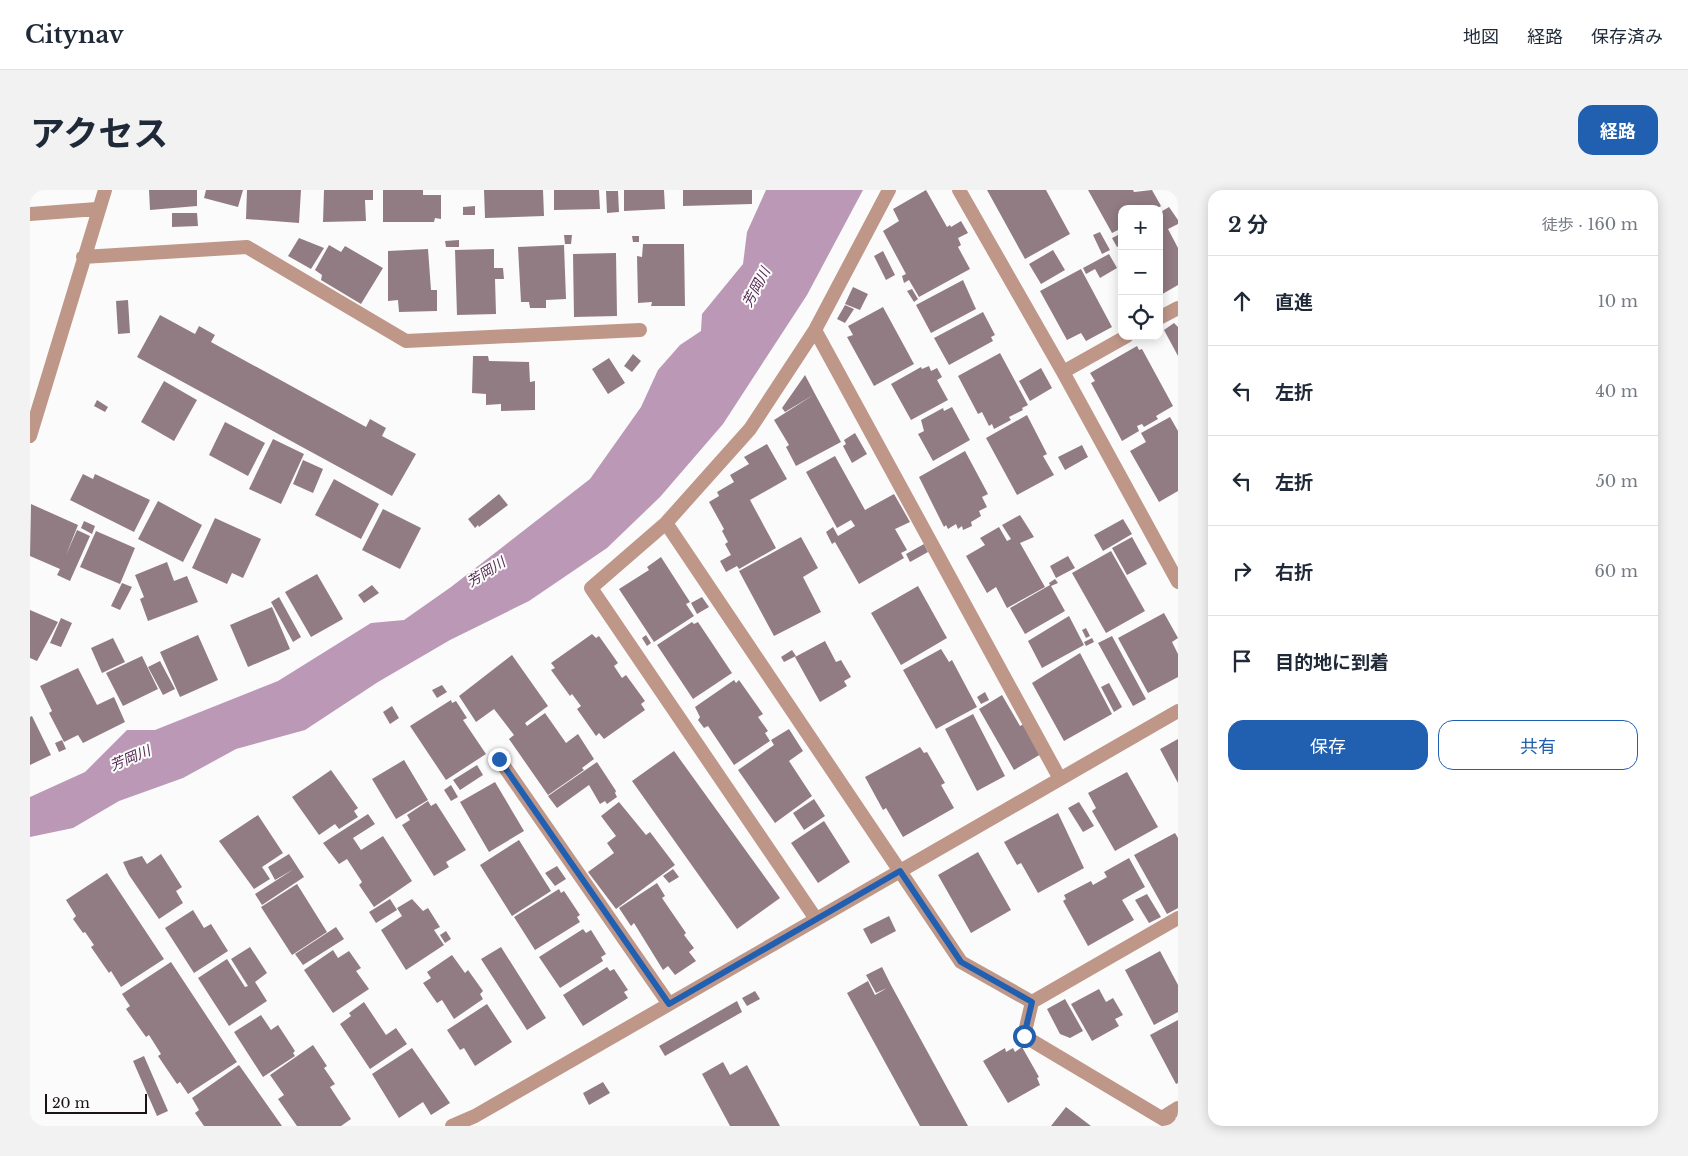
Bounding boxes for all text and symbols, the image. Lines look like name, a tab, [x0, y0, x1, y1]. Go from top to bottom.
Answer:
text: Citynav	[25, 20, 124, 49]
text: 地図	[1463, 26, 1499, 48]
text: 経路	[1527, 26, 1563, 48]
text: 保存済み	[1591, 26, 1663, 48]
button: 経路	[1578, 105, 1658, 155]
text: アクセス	[30, 112, 168, 155]
map controls	[1118, 205, 1163, 340]
button: +	[1118, 205, 1163, 250]
text: 2 分	[1228, 212, 1268, 238]
text: 徒歩 · 160 m	[1542, 214, 1638, 234]
button: −	[1118, 250, 1163, 295]
water label: 芳岡川	[738, 262, 775, 310]
icon: ahead	[1228, 287, 1256, 315]
text: 直進	[1275, 291, 1313, 314]
text: 10 m	[1598, 291, 1638, 311]
button: locate	[1118, 295, 1163, 340]
icon: left	[1228, 377, 1256, 405]
text: 左折	[1275, 381, 1313, 404]
text: 40 m	[1595, 381, 1638, 401]
icon: left	[1228, 467, 1256, 495]
text: 左折	[1275, 471, 1313, 494]
text: 50 m	[1596, 471, 1638, 491]
water label: 芳岡川	[463, 552, 510, 591]
icon: right	[1228, 557, 1256, 585]
text: 右折	[1275, 561, 1313, 584]
text: 60 m	[1595, 561, 1638, 581]
icon: arrive	[1228, 647, 1256, 675]
text: 目的地に到着	[1275, 651, 1389, 674]
button: 保存	[1228, 720, 1428, 770]
button: 共有	[1438, 720, 1638, 770]
water label: 芳岡川	[107, 741, 155, 774]
route end	[488, 748, 511, 771]
route start	[1013, 1025, 1036, 1048]
scale bar	[45, 1091, 148, 1114]
text: 20 m	[52, 1094, 90, 1112]

